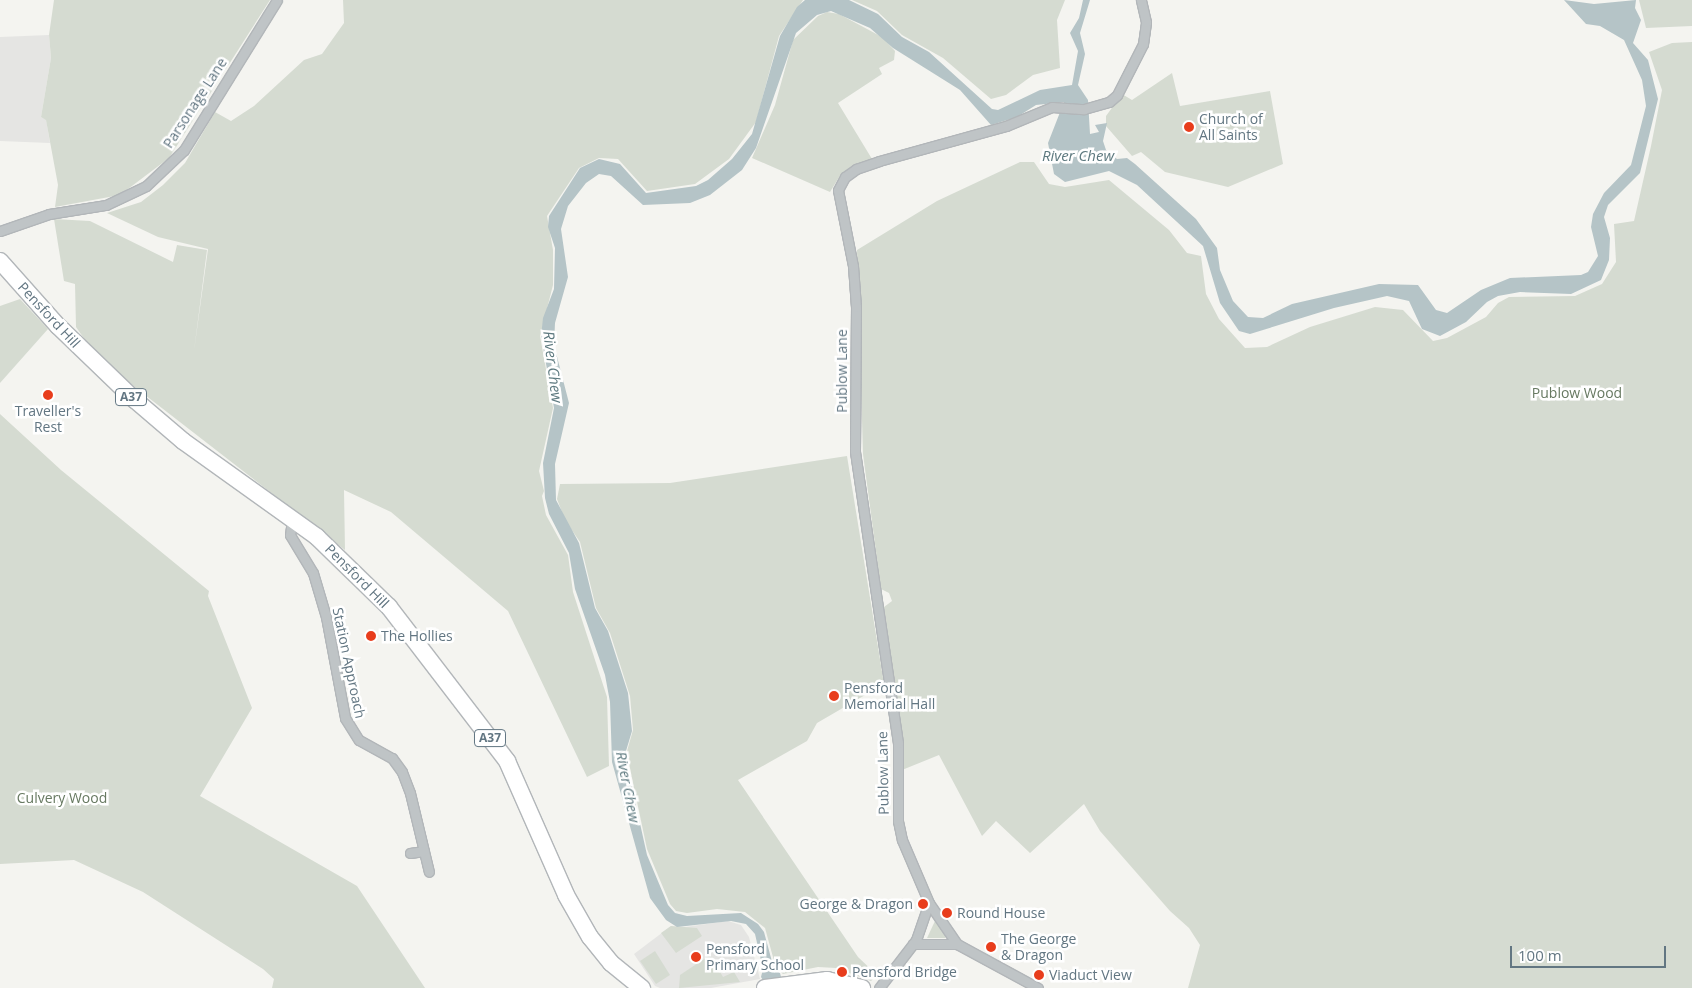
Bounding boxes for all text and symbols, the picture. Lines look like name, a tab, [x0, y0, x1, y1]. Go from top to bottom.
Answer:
street label: Parsonage Lane	[160, 55, 230, 151]
place label: Church of All Saints	[1199, 111, 1263, 144]
marker: Church of All Saints	[1183, 121, 1195, 133]
water label: River Chew	[1042, 147, 1114, 165]
street label: Pensford Hill	[14, 279, 84, 351]
street label: Publow Lane	[834, 329, 850, 413]
water label: River Chew	[540, 330, 566, 404]
park label: Publow Wood	[1532, 385, 1622, 401]
road number: A37	[115, 388, 147, 407]
marker: Traveller's Rest	[42, 389, 54, 401]
place label: Traveller's Rest	[15, 403, 81, 436]
street label: Pensford Hill	[322, 541, 392, 611]
street label: Station Approach	[329, 606, 369, 720]
place label: The Hollies	[381, 628, 453, 644]
marker: The Hollies	[365, 630, 377, 642]
place label: Pensford Memorial Hall	[844, 680, 935, 712]
marker: Pensford Memorial Hall	[828, 690, 840, 702]
road number: A37	[474, 728, 506, 748]
street label: Publow Lane	[874, 731, 892, 815]
water label: River Chew	[612, 750, 644, 824]
park label: Culvery Wood	[17, 790, 107, 806]
place label: George & Dragon	[800, 896, 913, 912]
marker: George & Dragon	[917, 898, 929, 910]
place label: Round House	[957, 905, 1045, 921]
marker: Round House	[941, 907, 953, 919]
place label: The George & Dragon	[1001, 931, 1076, 964]
scale bar	[1512, 936, 1668, 968]
place label: Pensford Primary School	[706, 941, 804, 974]
marker: The George & Dragon	[985, 941, 997, 953]
text: 100 m	[1518, 945, 1562, 965]
marker: Pensford Primary School	[690, 951, 702, 963]
place label: Pensford Bridge	[852, 964, 957, 980]
marker: Pensford Bridge	[836, 966, 848, 978]
place label: Viaduct View	[1049, 967, 1132, 983]
marker: Viaduct View	[1033, 969, 1045, 981]

